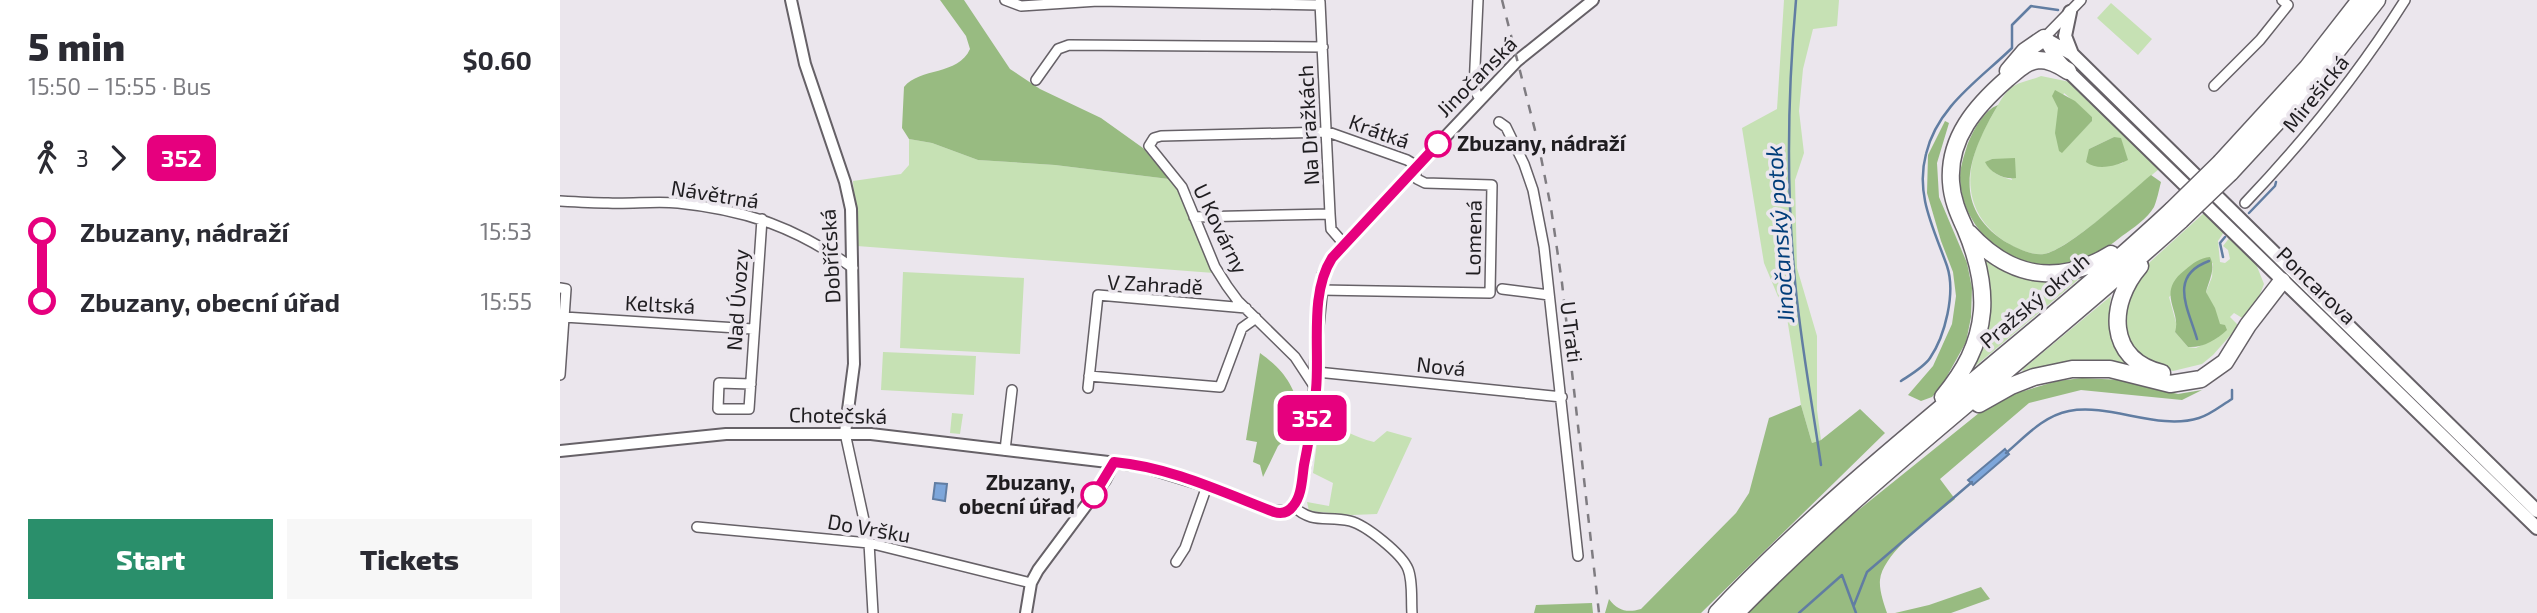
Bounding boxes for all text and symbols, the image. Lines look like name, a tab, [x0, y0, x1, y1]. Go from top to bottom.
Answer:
text: 5 min	[28, 23, 125, 69]
street label: Jinočanská	[1431, 31, 1521, 121]
text: $0.60	[462, 44, 532, 75]
street label: Mirešická	[2276, 50, 2353, 136]
street label: Na Dražkách	[1292, 64, 1323, 186]
text: 15:50 – 15:55 · Bus	[28, 72, 211, 100]
street label: Krátká	[1346, 108, 1413, 153]
place label: Zbuzany, nádraží	[1457, 130, 1627, 156]
marker: Zbuzany, nádraží	[1425, 131, 1451, 157]
icon: walk	[28, 139, 66, 177]
icon: forward	[99, 139, 137, 177]
text: 352	[161, 143, 202, 172]
text: 3	[76, 144, 89, 172]
water label: Jinočanský potok	[1759, 144, 1799, 325]
street label: Návětrná	[669, 174, 761, 213]
street label: U Kovárny	[1189, 179, 1254, 277]
street label: Lomená	[1459, 200, 1486, 276]
street label: Dobříčská	[815, 208, 844, 304]
text: Zbuzany, nádraží	[80, 216, 289, 247]
text: 15:53	[480, 217, 532, 245]
street label: Poncarova	[2272, 241, 2362, 329]
street label: Pražský okruh	[1974, 247, 2094, 353]
street label: Nad Úvozy	[720, 248, 753, 352]
street label: V Zahradě	[1107, 269, 1204, 298]
text: Zbuzany, obecní úřad	[80, 286, 340, 317]
text: 15:55	[480, 287, 532, 315]
street label: Keltská	[624, 289, 696, 318]
street label: U Trati	[1556, 300, 1589, 364]
street label: Nová	[1415, 351, 1467, 381]
line badge: 352	[1272, 395, 1352, 441]
street label: Chotečská	[789, 401, 887, 428]
text: 352	[1292, 403, 1332, 432]
place label: Zbuzany, obecní úřad	[959, 469, 1075, 518]
marker: Zbuzany, obecní úřad	[1081, 482, 1107, 508]
street label: Do Vršku	[826, 508, 913, 547]
button: Start	[28, 519, 273, 599]
button: Tickets	[287, 519, 532, 599]

